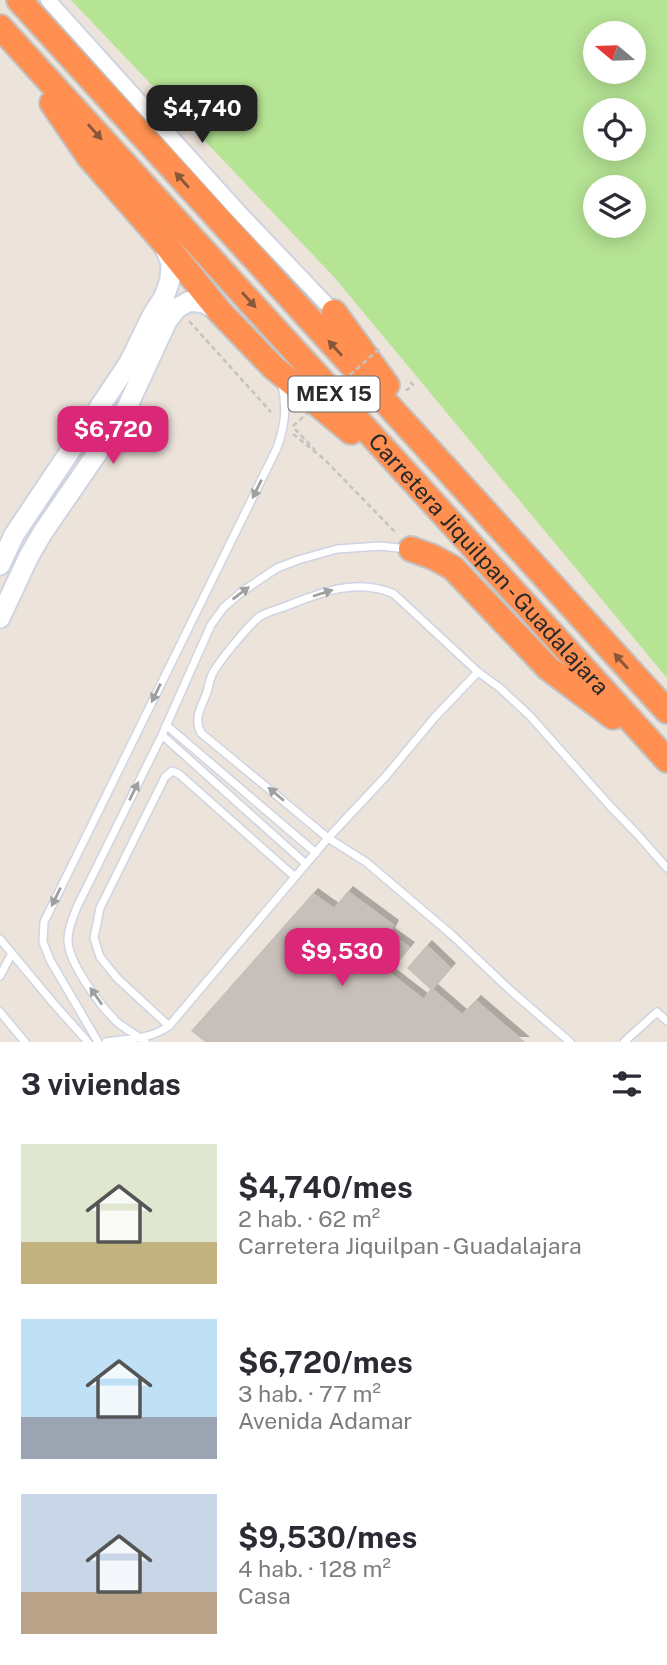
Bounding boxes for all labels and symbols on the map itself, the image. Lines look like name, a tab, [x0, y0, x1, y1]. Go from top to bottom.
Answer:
north arrow	[583, 21, 646, 84]
pin: $4,740	[145, 86, 259, 145]
one-way arrow	[87, 123, 103, 140]
one-way arrow	[174, 171, 190, 189]
one-way arrow	[240, 291, 256, 308]
one-way arrow	[328, 340, 344, 357]
road number: MEX 15	[288, 376, 380, 412]
pin: $6,720	[56, 406, 170, 466]
street label: Carretera Jiquilpan - Guadalajara	[363, 427, 615, 700]
one-way arrow	[251, 479, 262, 499]
one-way arrow	[232, 585, 250, 600]
one-way arrow	[312, 587, 333, 598]
one-way arrow	[613, 652, 629, 670]
one-way arrow	[151, 683, 162, 703]
one-way arrow	[129, 781, 140, 801]
one-way arrow	[267, 787, 284, 802]
one-way arrow	[50, 887, 61, 907]
pin: $9,530	[285, 928, 399, 988]
one-way arrow	[89, 987, 103, 1005]

